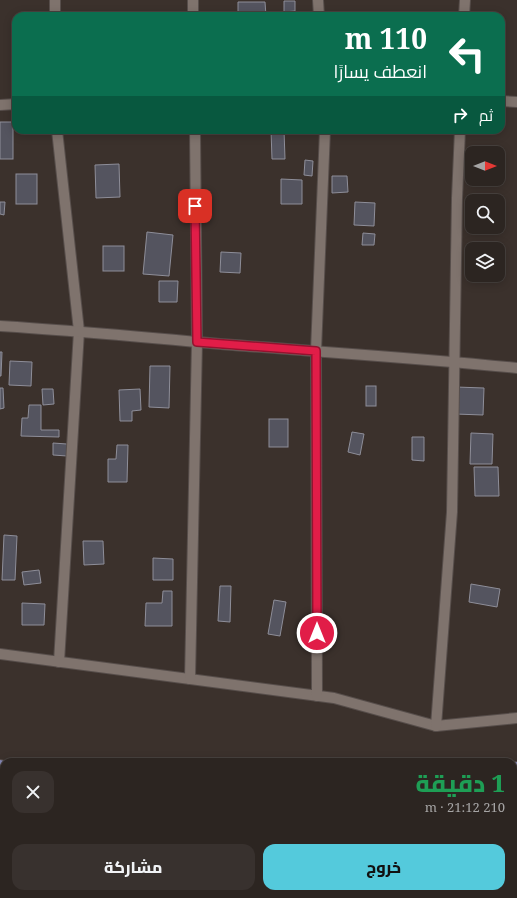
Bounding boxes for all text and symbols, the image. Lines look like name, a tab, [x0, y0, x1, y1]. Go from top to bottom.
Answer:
text: 110 m	[345, 19, 427, 57]
icon: left	[441, 28, 493, 80]
text: انعطف يسارًا	[334, 59, 427, 83]
icon: right	[449, 104, 471, 126]
text: ثم	[479, 105, 493, 125]
north arrow	[465, 146, 505, 186]
map controls	[465, 146, 505, 282]
pin	[178, 189, 212, 223]
button: search	[465, 194, 505, 234]
icon: arrive	[184, 195, 206, 217]
button: layers	[465, 242, 505, 282]
position arrow	[296, 612, 338, 654]
text: 1 دقيقة	[415, 766, 505, 799]
button: close	[12, 771, 54, 813]
text: 210 m · 21:12	[425, 798, 505, 816]
button: مشاركة	[12, 844, 255, 890]
button: خروج	[263, 844, 505, 890]

